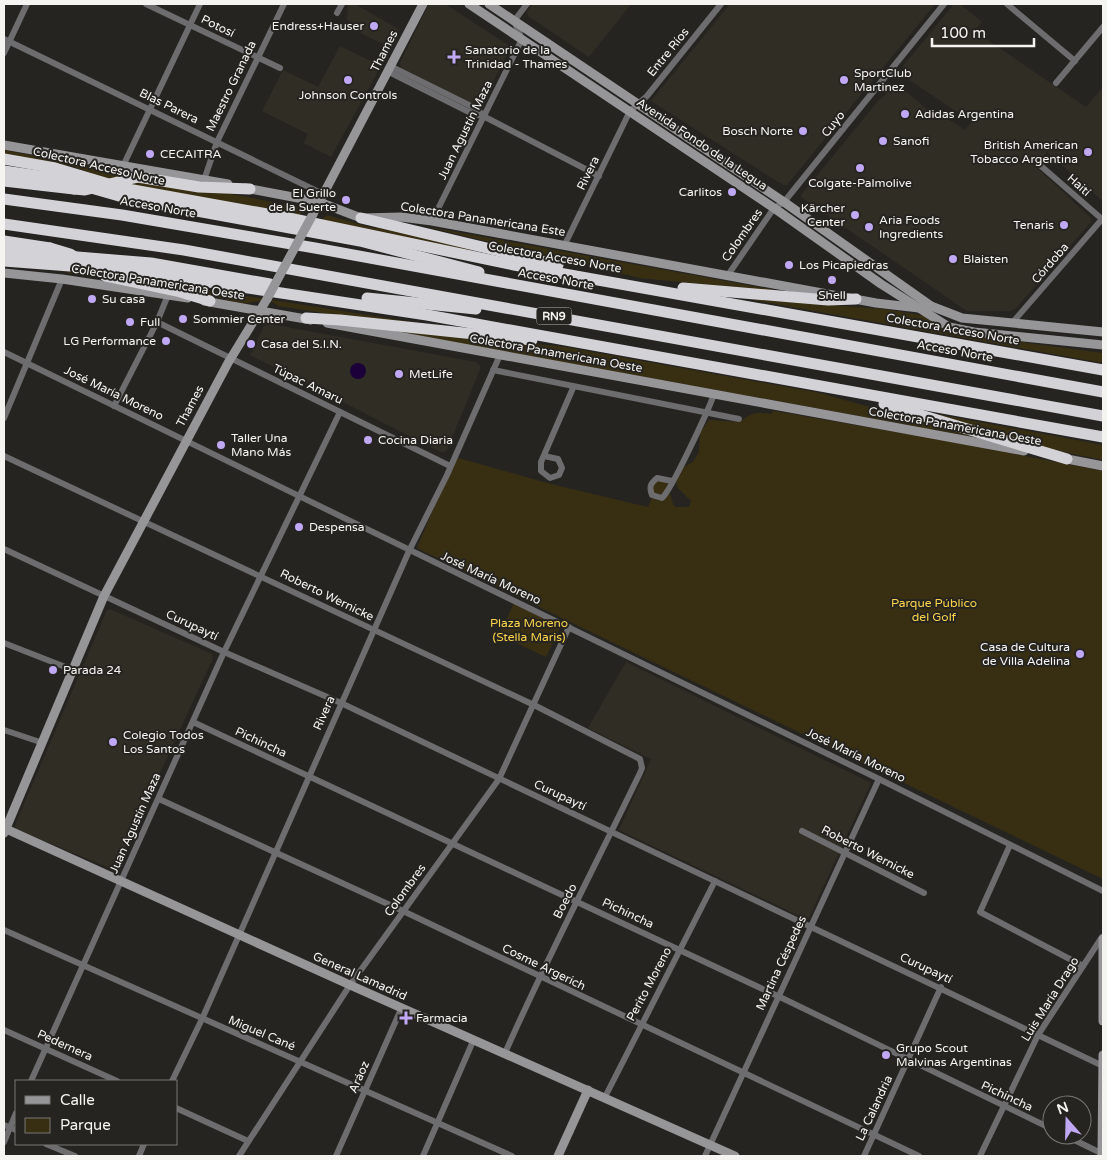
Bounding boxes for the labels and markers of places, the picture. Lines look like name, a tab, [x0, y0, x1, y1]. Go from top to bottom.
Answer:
place label: Endress+Hauser	[272, 19, 364, 33]
marker: Endress+Hauser	[368, 20, 380, 32]
place label: Sanatorio de la Trinidad - Thames	[465, 43, 568, 71]
marker: Sanatorio de la Trinidad - Thames	[447, 50, 461, 64]
place label: SportClub Martinez	[854, 66, 912, 94]
marker: Johnson Controls	[342, 74, 354, 86]
marker: SportClub Martinez	[838, 74, 850, 86]
place label: Johnson Controls	[299, 88, 398, 102]
place label: Adidas Argentina	[915, 107, 1014, 121]
marker: Adidas Argentina	[899, 108, 911, 120]
place label: Bosch Norte	[722, 124, 793, 138]
marker: Bosch Norte	[797, 125, 809, 137]
place label: Sanofi	[893, 134, 929, 148]
marker: Sanofi	[877, 135, 889, 147]
place label: British American Tobacco Argentina	[970, 138, 1078, 166]
marker: British American Tobacco Argentina	[1082, 146, 1094, 158]
place label: CECAITRA	[160, 147, 221, 161]
marker: CECAITRA	[144, 148, 156, 160]
marker: Colgate-Palmolive	[854, 162, 866, 174]
place label: Colgate-Palmolive	[808, 176, 912, 190]
place label: Carlitos	[679, 185, 722, 199]
place label: El Grillo de la Suerte	[268, 186, 336, 214]
marker: Carlitos	[726, 186, 738, 198]
marker: El Grillo de la Suerte	[340, 194, 352, 206]
place label: Kärcher Center	[801, 201, 845, 229]
marker: Kärcher Center	[849, 209, 861, 221]
place label: Aria Foods Ingredients	[879, 213, 943, 241]
place label: Tenaris	[1013, 218, 1054, 232]
marker: Tenaris	[1058, 219, 1070, 231]
marker: Aria Foods Ingredients	[863, 221, 875, 233]
place label: Blaisten	[963, 252, 1008, 266]
marker: Blaisten	[947, 253, 959, 265]
place label: Los Picapiedras	[799, 258, 888, 272]
marker: Los Picapiedras	[783, 259, 795, 271]
marker: Shell	[826, 274, 838, 286]
place label: Shell	[818, 288, 846, 302]
place label: Su casa	[102, 292, 145, 306]
marker: Su casa	[86, 293, 98, 305]
place label: Sommier Center	[193, 312, 286, 326]
marker: Sommier Center	[177, 313, 189, 325]
place label: Full	[140, 315, 160, 329]
marker: Full	[124, 316, 136, 328]
place label: LG Performance	[63, 334, 156, 348]
marker: LG Performance	[160, 335, 172, 347]
place label: Casa del S.I.N.	[261, 337, 342, 351]
marker: Casa del S.I.N.	[245, 338, 257, 350]
place label: MetLife	[409, 367, 453, 381]
marker: MetLife	[393, 368, 405, 380]
place label: Taller Una Mano Más	[231, 431, 291, 459]
place label: Cocina Diaria	[378, 433, 453, 447]
marker: Cocina Diaria	[362, 434, 374, 446]
marker: Taller Una Mano Más	[215, 439, 227, 451]
place label: Despensa	[309, 520, 365, 534]
marker: Despensa	[293, 521, 305, 533]
place label: Casa de Cultura de Villa Adelina	[980, 640, 1070, 668]
marker: Casa de Cultura de Villa Adelina	[1074, 648, 1086, 660]
place label: Parada 24	[63, 663, 122, 677]
marker: Parada 24	[47, 664, 59, 676]
place label: Colegio Todos Los Santos	[123, 728, 204, 756]
marker: Colegio Todos Los Santos	[107, 736, 119, 748]
place label: Farmacia	[416, 1011, 468, 1025]
marker: Farmacia	[400, 1012, 412, 1024]
place label: Grupo Scout Malvinas Argentinas	[896, 1041, 1012, 1069]
marker: Grupo Scout Malvinas Argentinas	[880, 1049, 892, 1061]

